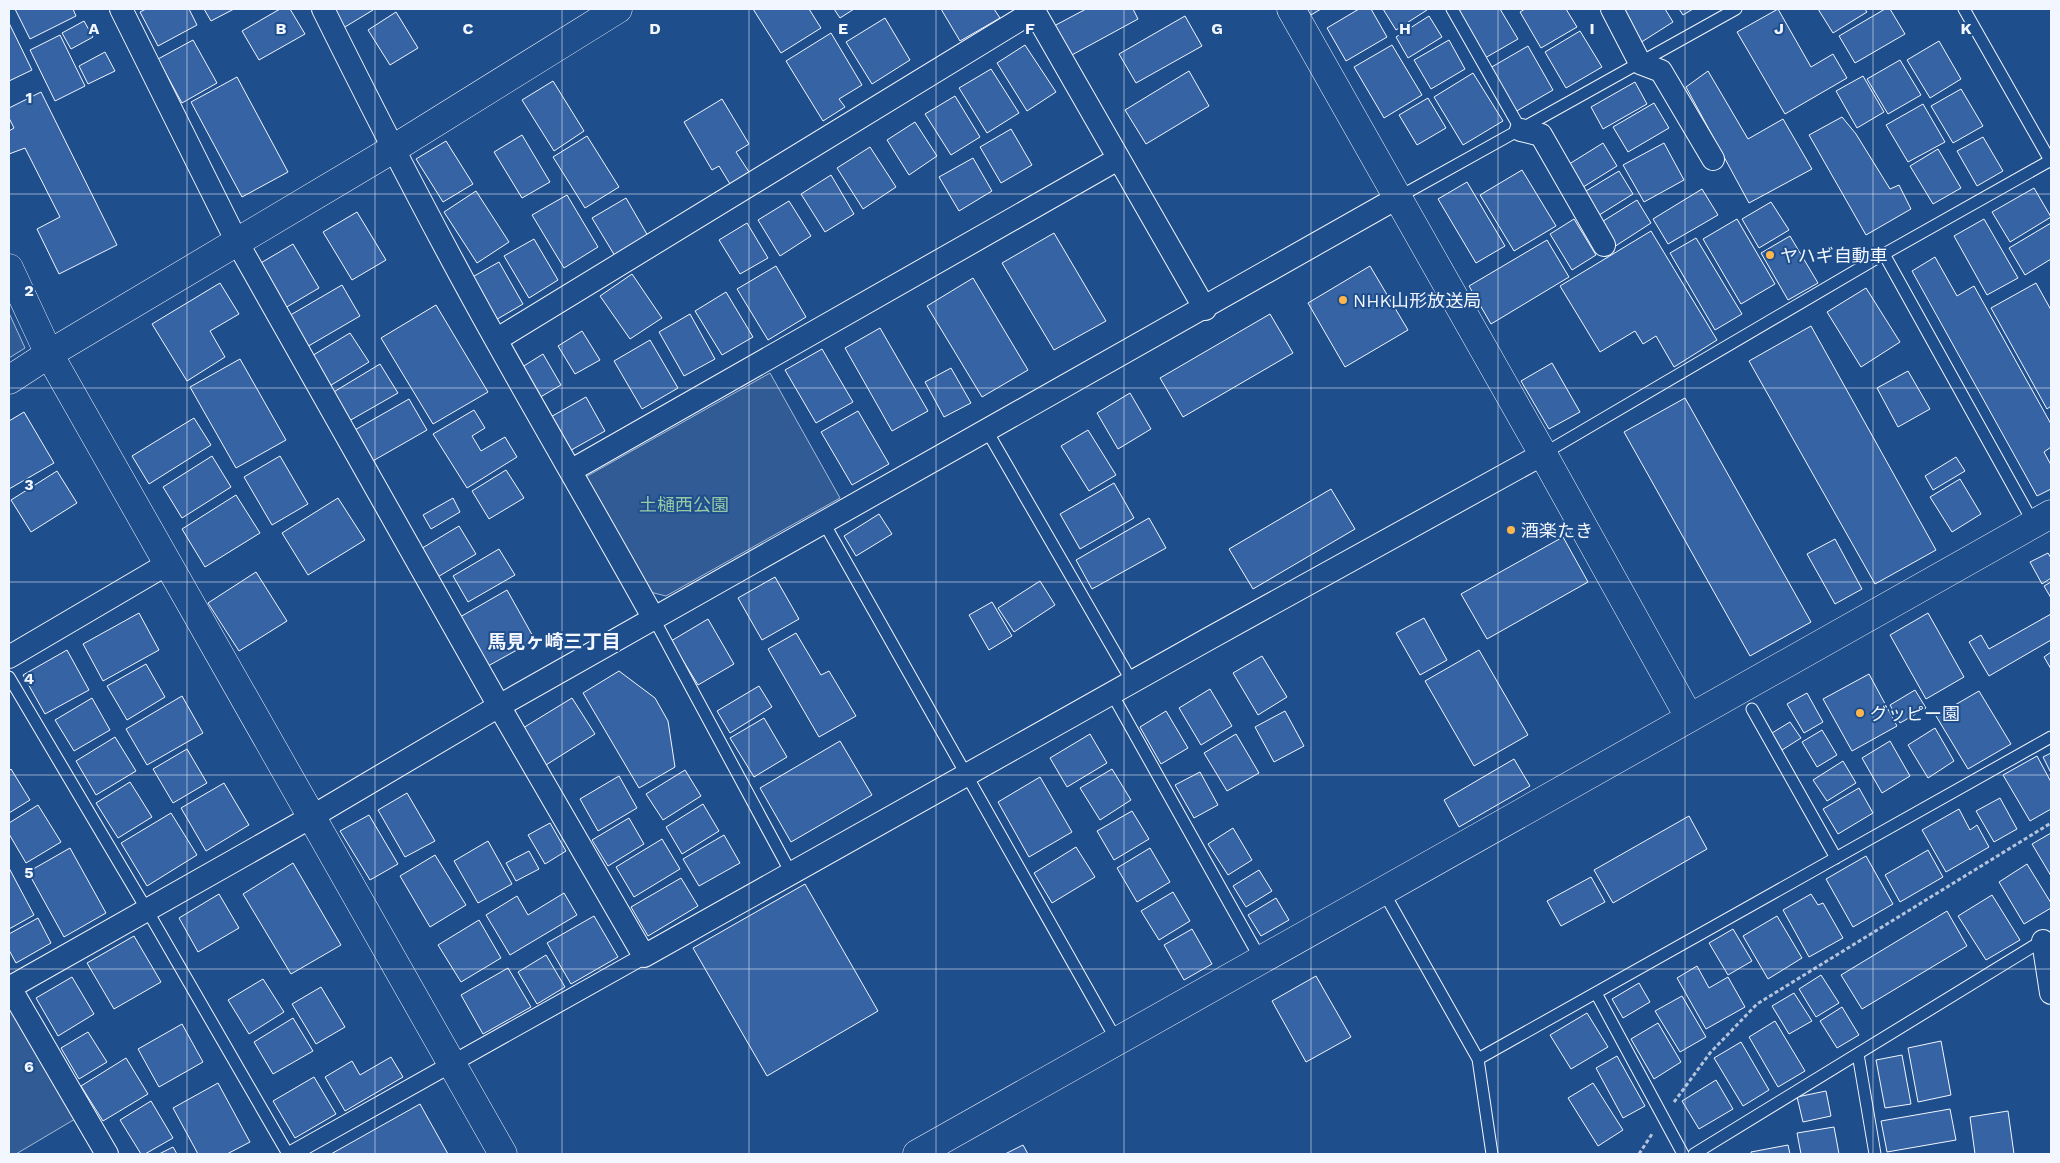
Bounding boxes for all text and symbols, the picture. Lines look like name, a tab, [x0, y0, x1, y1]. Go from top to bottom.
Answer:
text: A	[89, 19, 100, 38]
text: B	[276, 19, 287, 38]
text: C	[463, 19, 474, 38]
text: D	[649, 19, 661, 38]
text: E	[838, 19, 848, 38]
text: F	[1025, 19, 1035, 38]
text: G	[1211, 19, 1223, 38]
text: H	[1399, 19, 1411, 38]
text: I	[1589, 19, 1595, 38]
text: J	[1774, 19, 1784, 38]
text: K	[1960, 19, 1972, 38]
text: 1	[26, 88, 32, 107]
place label: ヤハギ自動車	[1780, 245, 1888, 266]
marker: ヤハギ自動車	[1764, 249, 1776, 261]
text: 2	[24, 281, 34, 300]
place label: NHK山形放送局	[1353, 290, 1481, 311]
marker: NHK山形放送局	[1337, 294, 1349, 306]
text: 3	[24, 475, 34, 494]
park label: 土樋西公園	[639, 494, 729, 515]
place label: 酒楽たき	[1521, 520, 1593, 541]
marker: 酒楽たき	[1505, 524, 1517, 536]
district label: 馬見ヶ崎三丁目	[487, 630, 621, 653]
text: 4	[24, 669, 34, 688]
place label: グッピー園	[1870, 703, 1960, 724]
marker: グッピー園	[1854, 707, 1866, 719]
text: 5	[24, 863, 34, 882]
text: 6	[24, 1057, 34, 1076]

